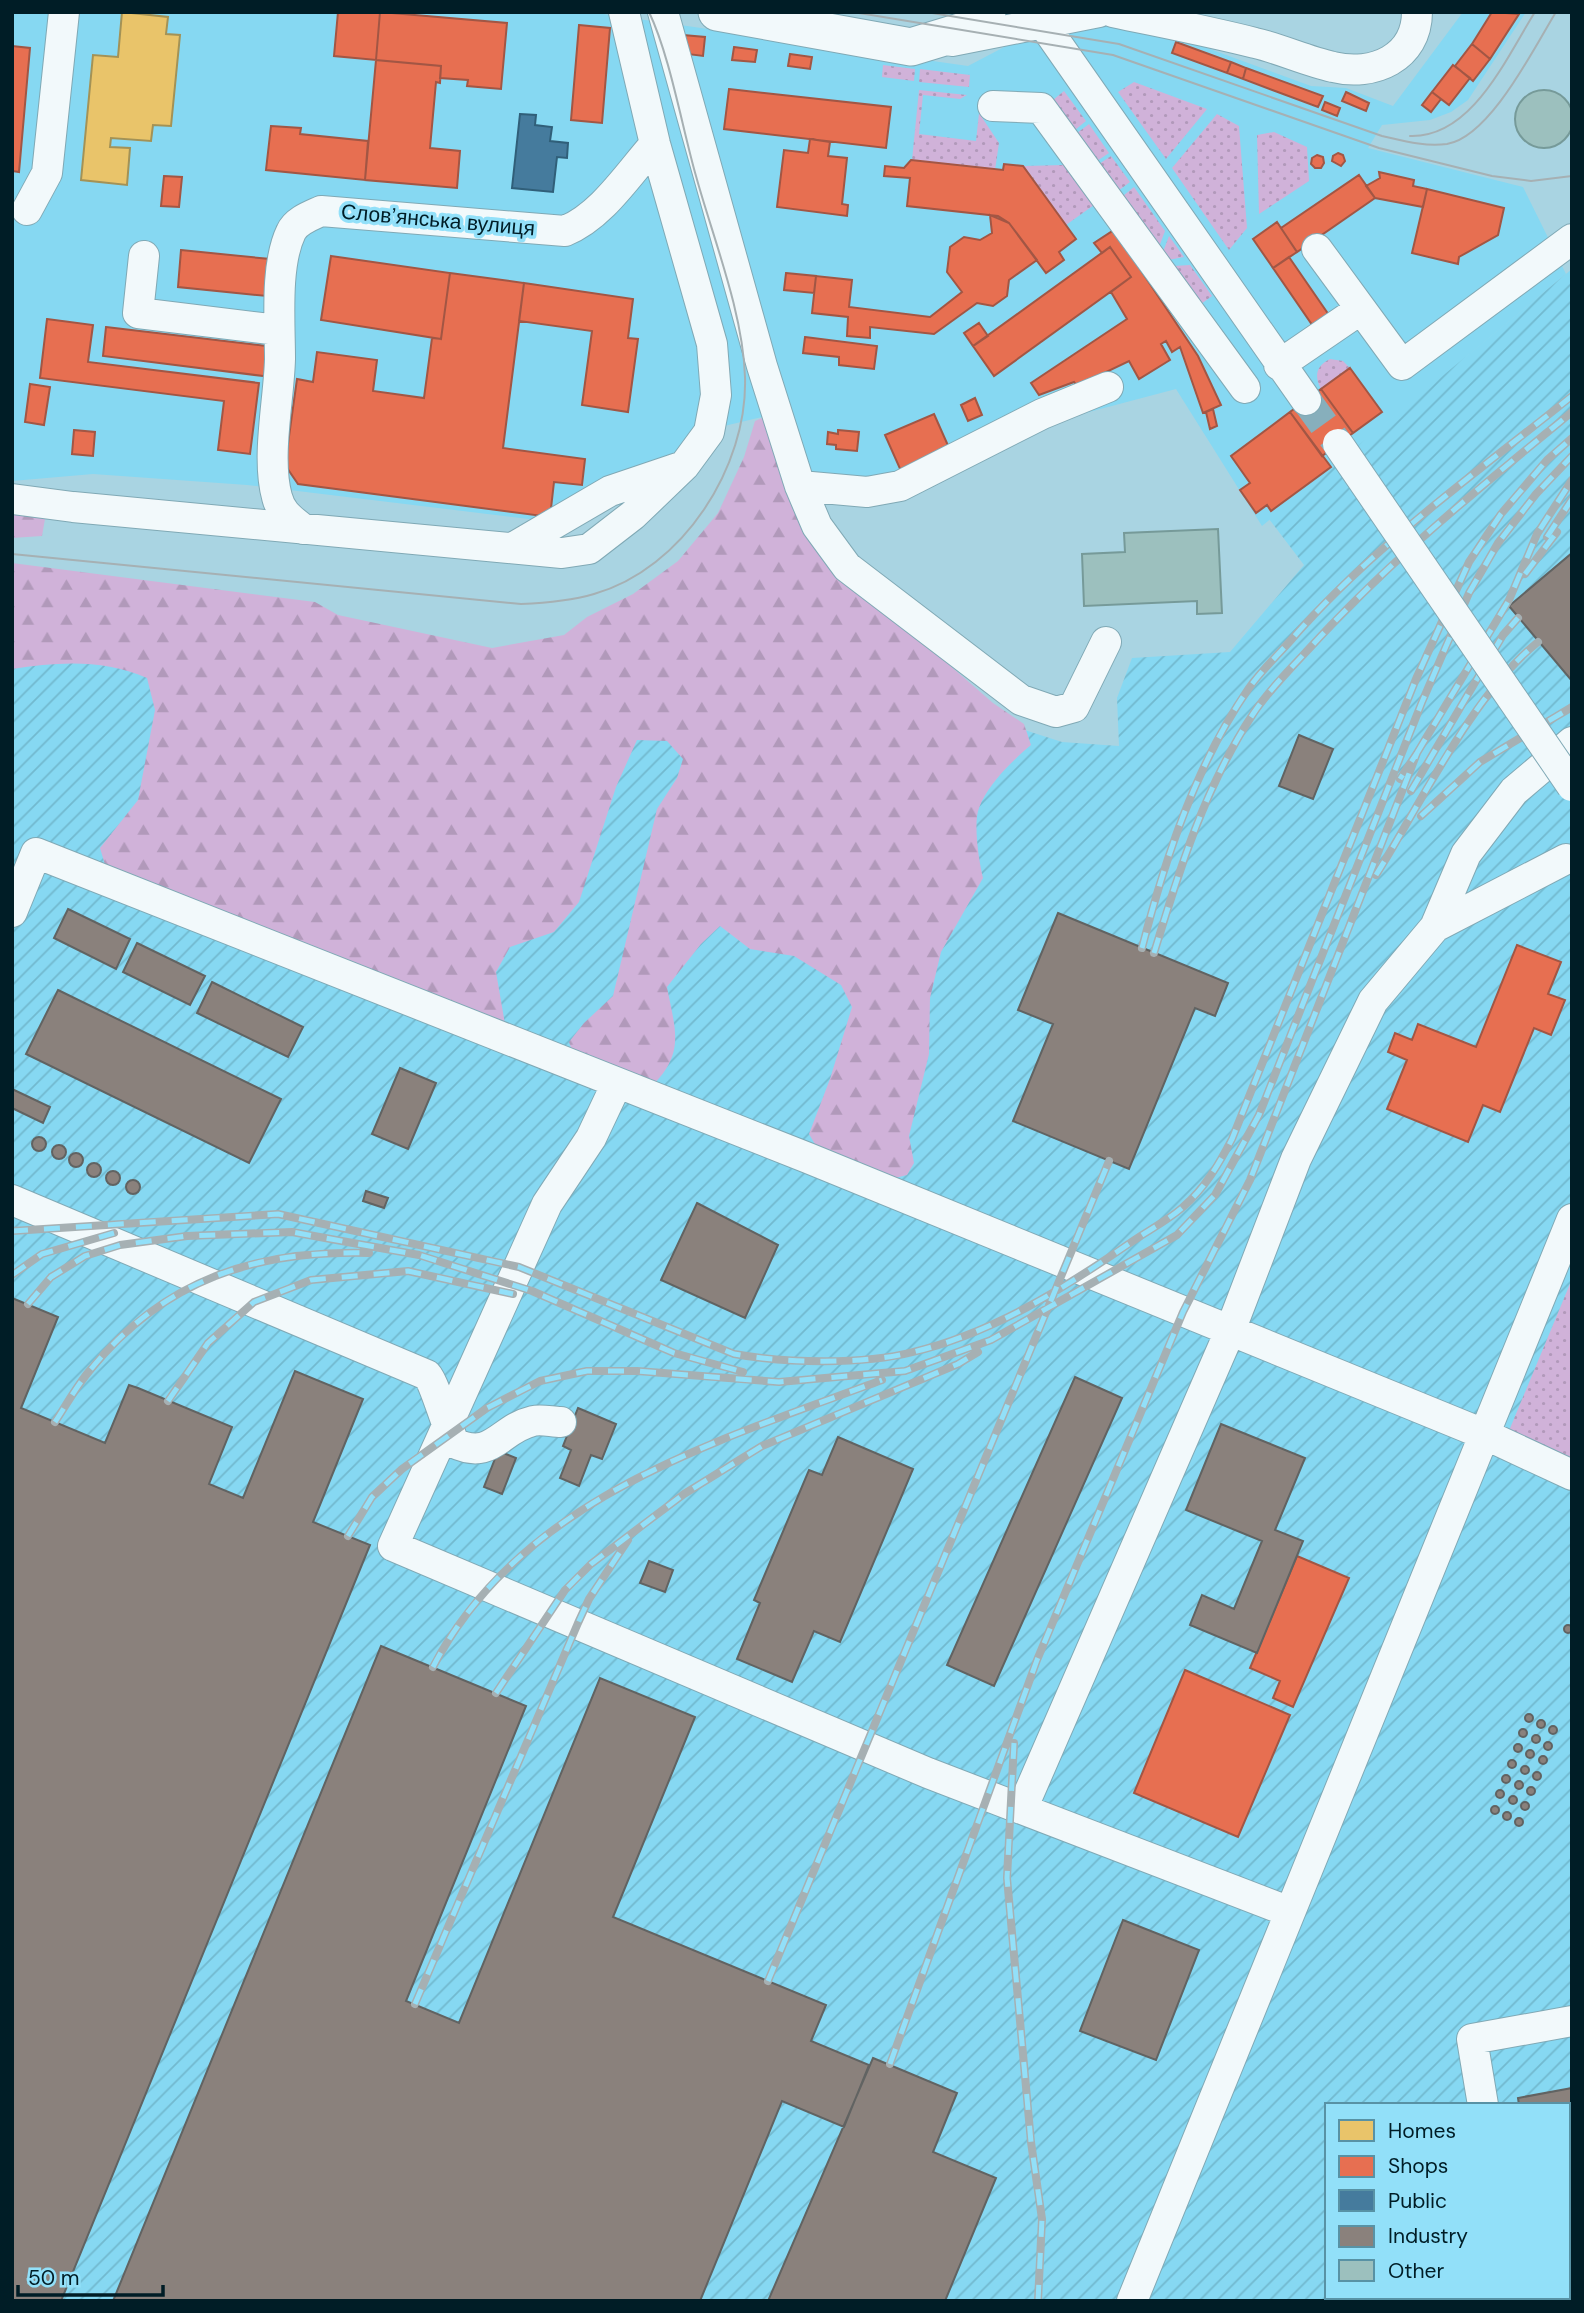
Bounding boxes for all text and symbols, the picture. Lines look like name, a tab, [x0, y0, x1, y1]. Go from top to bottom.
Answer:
street label: Словʼянська вулиця	[340, 198, 536, 242]
legend	[1325, 2103, 1570, 2299]
text: Homes	[1388, 2117, 1456, 2145]
text: Shops	[1388, 2152, 1448, 2180]
text: Public	[1388, 2187, 1447, 2215]
text: Industry	[1388, 2222, 1468, 2250]
scale bar	[18, 2254, 163, 2298]
text: Other	[1388, 2257, 1444, 2285]
text: 50 m	[28, 2264, 79, 2292]

